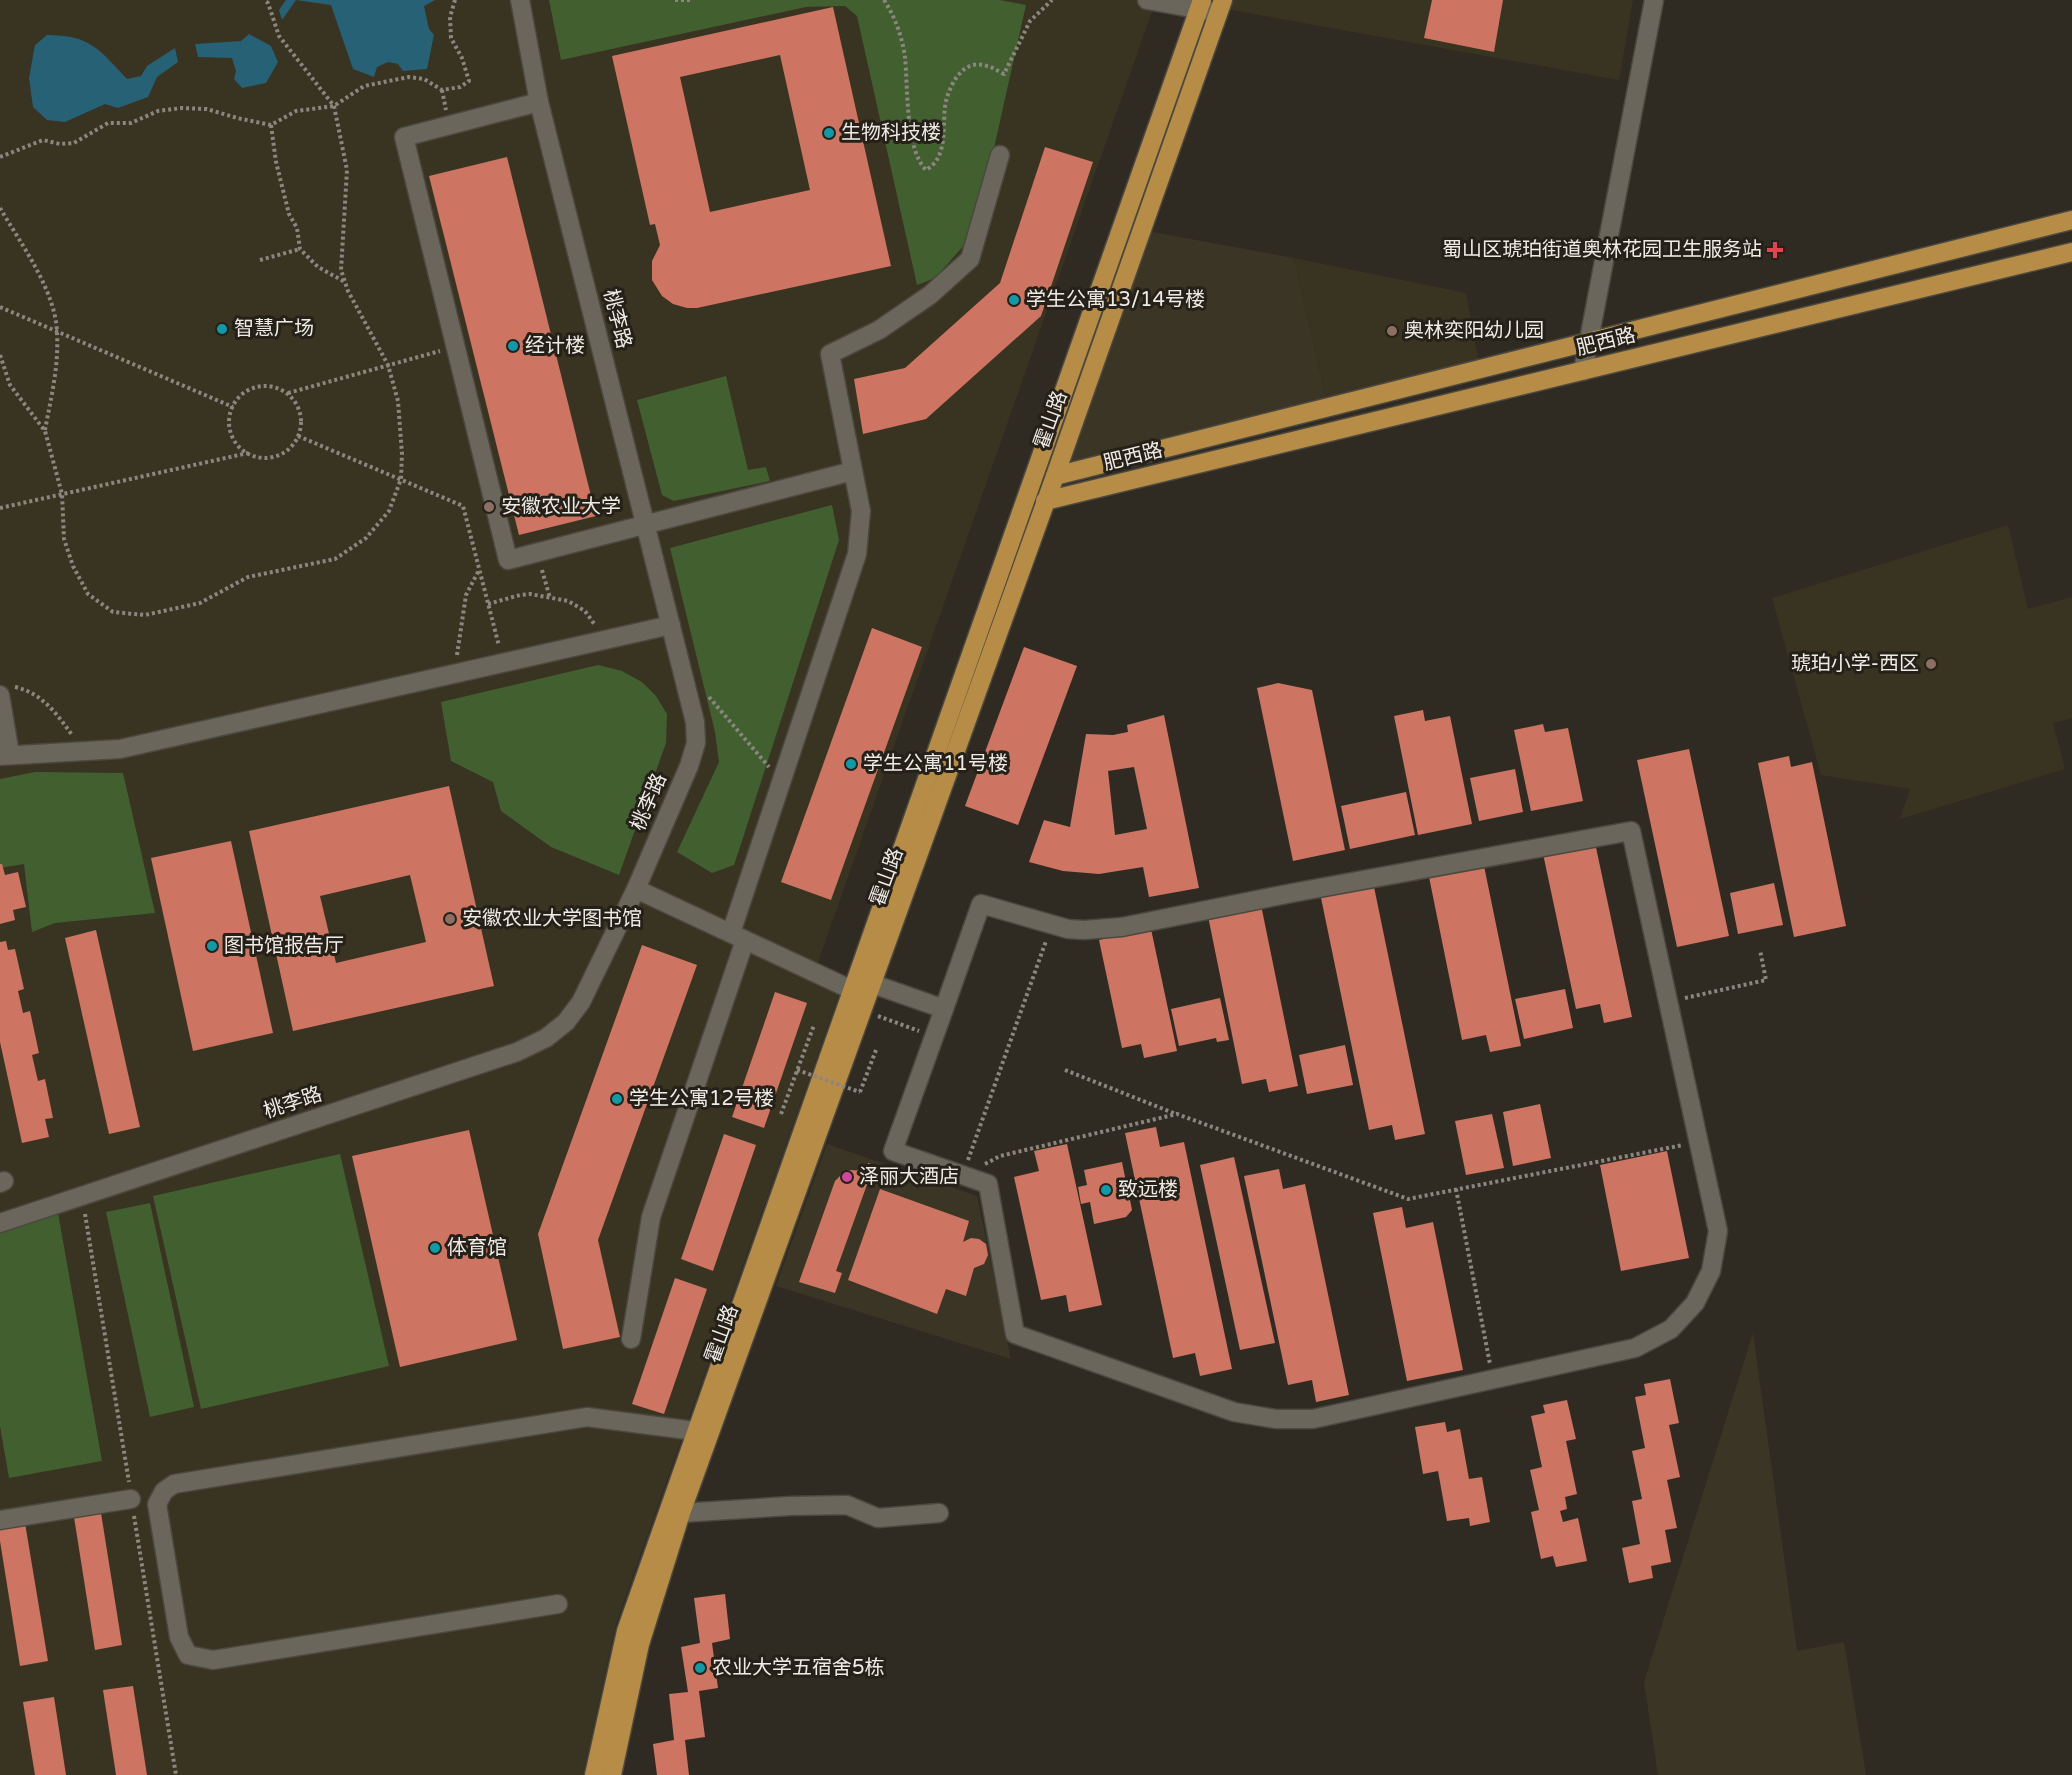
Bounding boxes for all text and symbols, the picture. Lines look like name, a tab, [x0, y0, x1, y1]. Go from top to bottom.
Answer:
place label: 生物科技楼	[841, 121, 941, 145]
marker: 生物科技楼	[822, 126, 836, 140]
place label: 蜀山区琥珀街道奥林花园卫生服务站	[1442, 238, 1762, 262]
marker: 蜀山区琥珀街道奥林花园卫生服务站	[1766, 241, 1784, 259]
street label: 桃李路	[598, 287, 636, 351]
place label: 学生公寓13/14号楼	[1026, 288, 1205, 312]
marker: 学生公寓13/14号楼	[1007, 293, 1021, 307]
place label: 智慧广场	[234, 317, 314, 341]
place label: 奥林奕阳幼儿园	[1404, 319, 1544, 343]
marker: 智慧广场	[215, 322, 229, 336]
street label: 肥西路	[1574, 323, 1638, 361]
marker: 奥林奕阳幼儿园	[1385, 324, 1399, 338]
place label: 经计楼	[525, 334, 585, 358]
marker: 经计楼	[506, 339, 520, 353]
street label: 霍山路	[1029, 388, 1073, 452]
street label: 肥西路	[1101, 438, 1165, 476]
place label: 安徽农业大学	[501, 495, 621, 519]
marker: 安徽农业大学	[482, 500, 496, 514]
place label: 琥珀小学-西区	[1791, 652, 1919, 676]
marker: 琥珀小学-西区	[1924, 657, 1938, 671]
place label: 学生公寓11号楼	[863, 752, 1008, 776]
marker: 学生公寓11号楼	[844, 757, 858, 771]
street label: 桃李路	[626, 770, 672, 834]
street label: 霍山路	[865, 845, 909, 909]
place label: 安徽农业大学图书馆	[462, 907, 642, 931]
marker: 安徽农业大学图书馆	[443, 912, 457, 926]
place label: 图书馆报告厅	[224, 934, 344, 958]
marker: 图书馆报告厅	[205, 939, 219, 953]
street label: 桃李路	[261, 1082, 325, 1124]
place label: 学生公寓12号楼	[629, 1087, 774, 1111]
marker: 学生公寓12号楼	[610, 1092, 624, 1106]
place label: 泽丽大酒店	[859, 1165, 959, 1189]
marker: 泽丽大酒店	[840, 1170, 854, 1184]
place label: 致远楼	[1118, 1178, 1178, 1202]
marker: 致远楼	[1099, 1183, 1113, 1197]
place label: 体育馆	[447, 1236, 507, 1260]
marker: 体育馆	[428, 1241, 442, 1255]
street label: 霍山路	[700, 1302, 744, 1366]
place label: 农业大学五宿舍5栋	[712, 1656, 885, 1680]
marker: 农业大学五宿舍5栋	[693, 1661, 707, 1675]

